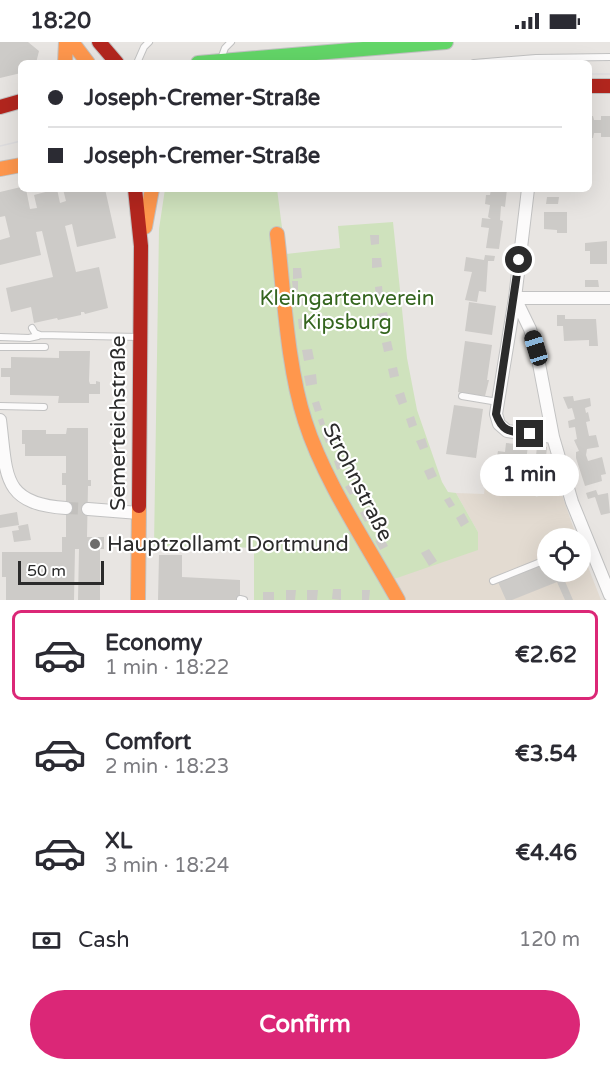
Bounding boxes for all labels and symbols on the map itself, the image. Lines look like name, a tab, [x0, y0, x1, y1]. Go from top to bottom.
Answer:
route start	[505, 246, 532, 273]
park label: Kleingartenverein Kipsburg	[259, 286, 435, 335]
car	[522, 328, 550, 368]
street label: Semerteichstraße	[106, 335, 131, 511]
street label: Strohnstraße	[317, 419, 398, 546]
route end	[516, 420, 543, 447]
callout: 1 min	[480, 455, 580, 497]
place label: Hauptzollamt Dortmund	[107, 532, 349, 557]
marker: Hauptzollamt Dortmund	[88, 537, 102, 551]
scale bar	[18, 558, 104, 586]

